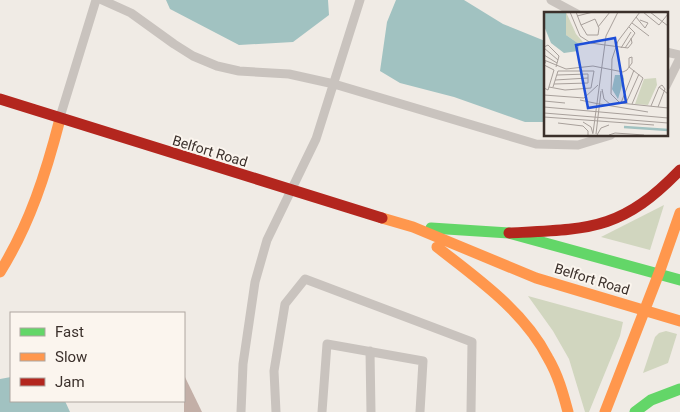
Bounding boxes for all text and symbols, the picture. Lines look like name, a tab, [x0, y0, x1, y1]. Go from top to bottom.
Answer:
inset map	[544, 12, 668, 136]
street label: Belfort Road	[171, 132, 249, 170]
street label: Belfort Road	[553, 260, 631, 298]
legend	[10, 312, 185, 402]
text: Fast	[55, 323, 84, 341]
text: Slow	[55, 348, 87, 366]
text: Jam	[55, 373, 85, 391]

